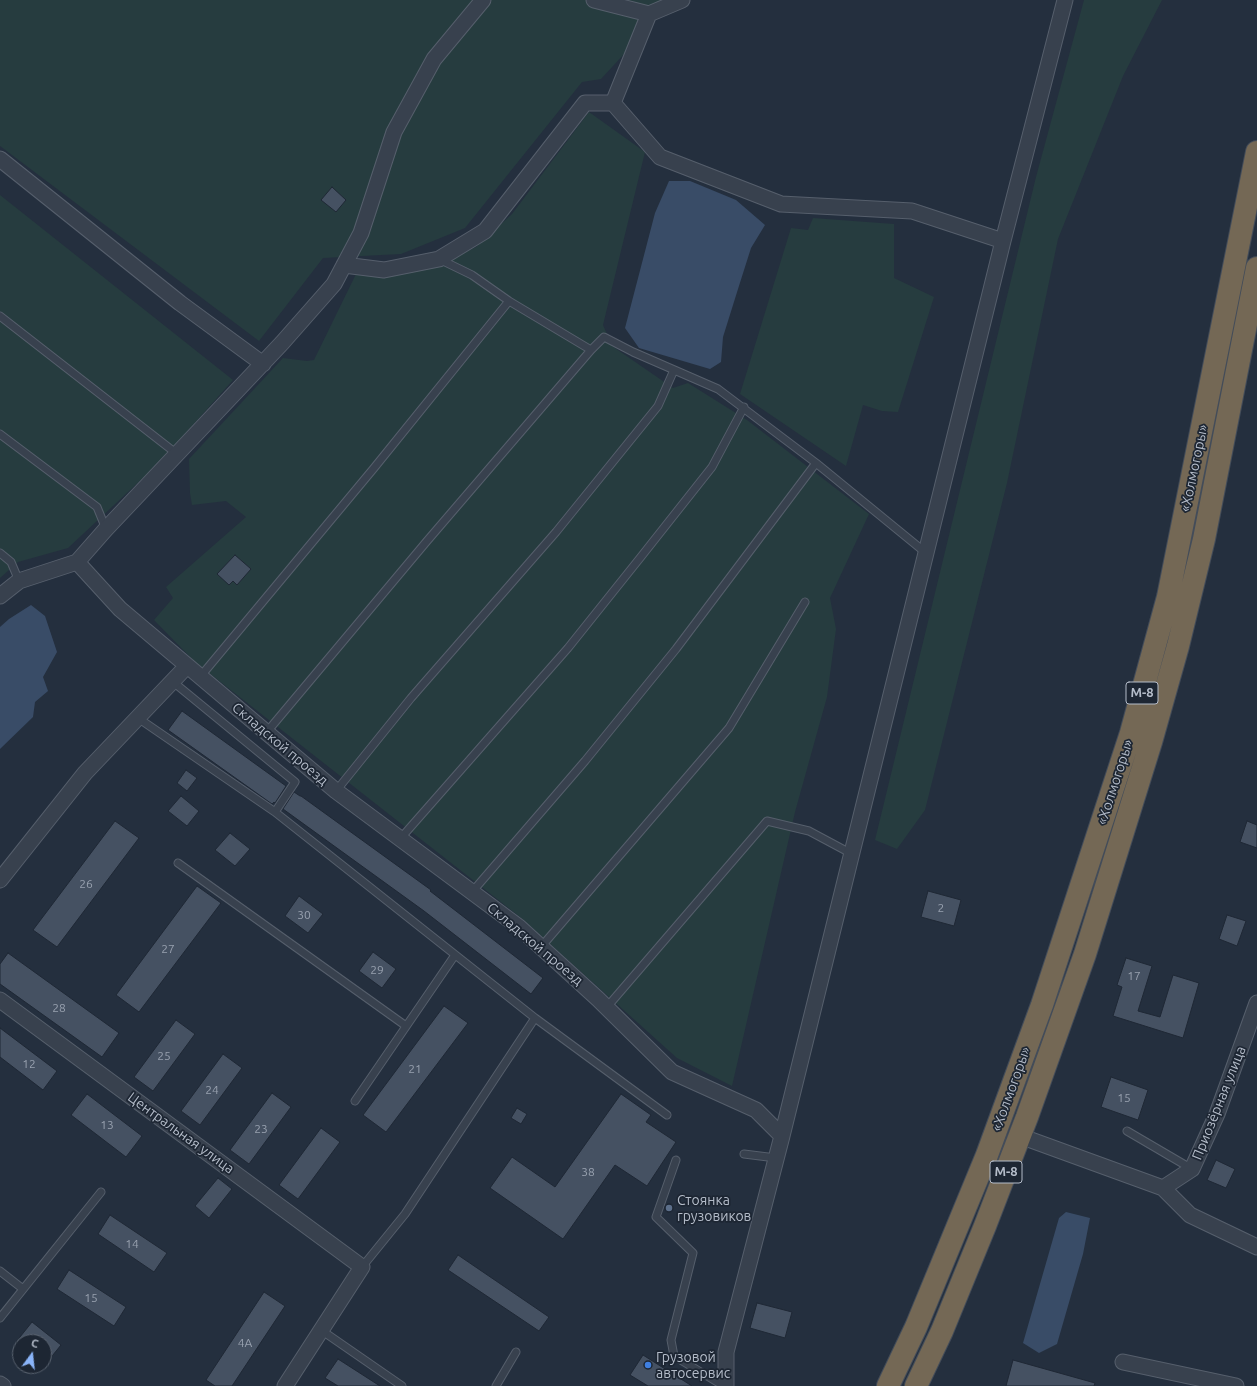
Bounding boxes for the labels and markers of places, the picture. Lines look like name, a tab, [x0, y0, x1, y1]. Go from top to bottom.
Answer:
place label: Стоянка грузовиков	[677, 1192, 751, 1224]
marker: Стоянка грузовиков	[664, 1203, 674, 1213]
place label: Грузовой автосервис	[656, 1349, 730, 1382]
marker: Грузовой автосервис	[643, 1360, 653, 1370]

